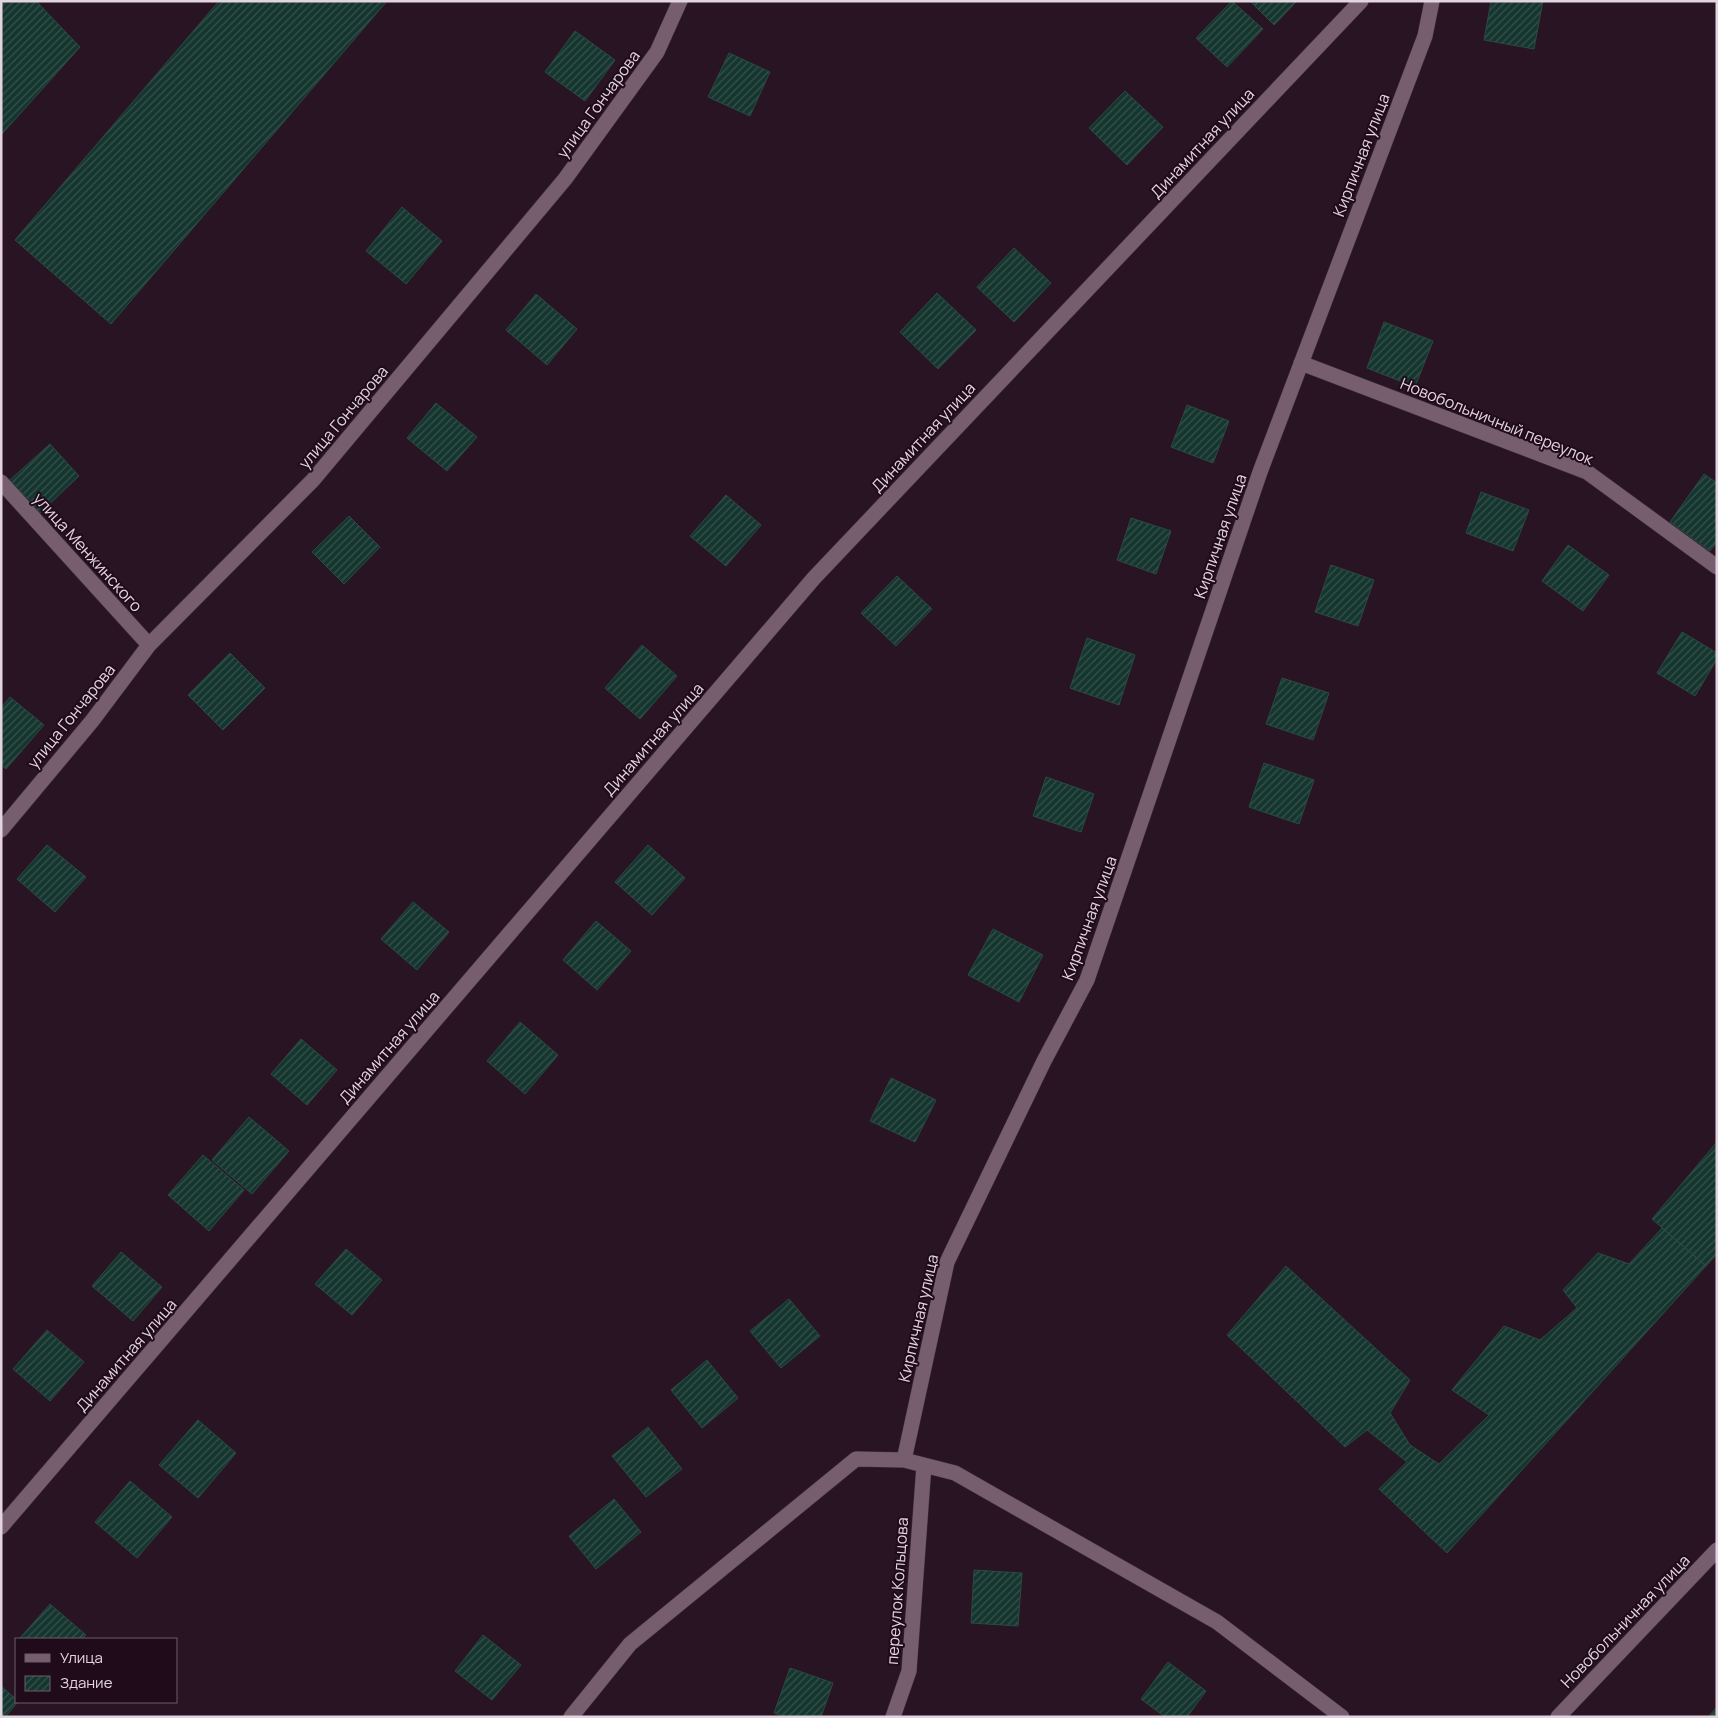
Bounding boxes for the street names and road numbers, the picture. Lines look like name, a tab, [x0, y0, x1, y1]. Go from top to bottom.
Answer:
street label: улица Гончарова	[551, 46, 645, 162]
street label: Динамитная улица	[1145, 83, 1259, 203]
street label: Кирпичная улица	[1327, 90, 1395, 220]
street label: улица Гончарова	[293, 361, 393, 473]
street label: Новобольничный переулок	[1397, 372, 1598, 470]
street label: Динамитная улица	[866, 377, 980, 497]
street label: Кирпичная улица	[1188, 471, 1252, 601]
street label: улица Менжинского	[29, 488, 147, 616]
street label: улица Гончарова	[22, 659, 120, 773]
street label: Динамитная улица	[598, 678, 708, 800]
street label: Кирпичная улица	[1056, 853, 1122, 983]
street label: Динамитная улица	[334, 986, 444, 1108]
street label: Кирпичная улица	[893, 1252, 943, 1384]
street label: Динамитная улица	[71, 1294, 181, 1416]
street label: переулок Кольцова	[881, 1517, 913, 1665]
street label: Новобольничная улица	[1555, 1549, 1695, 1693]

